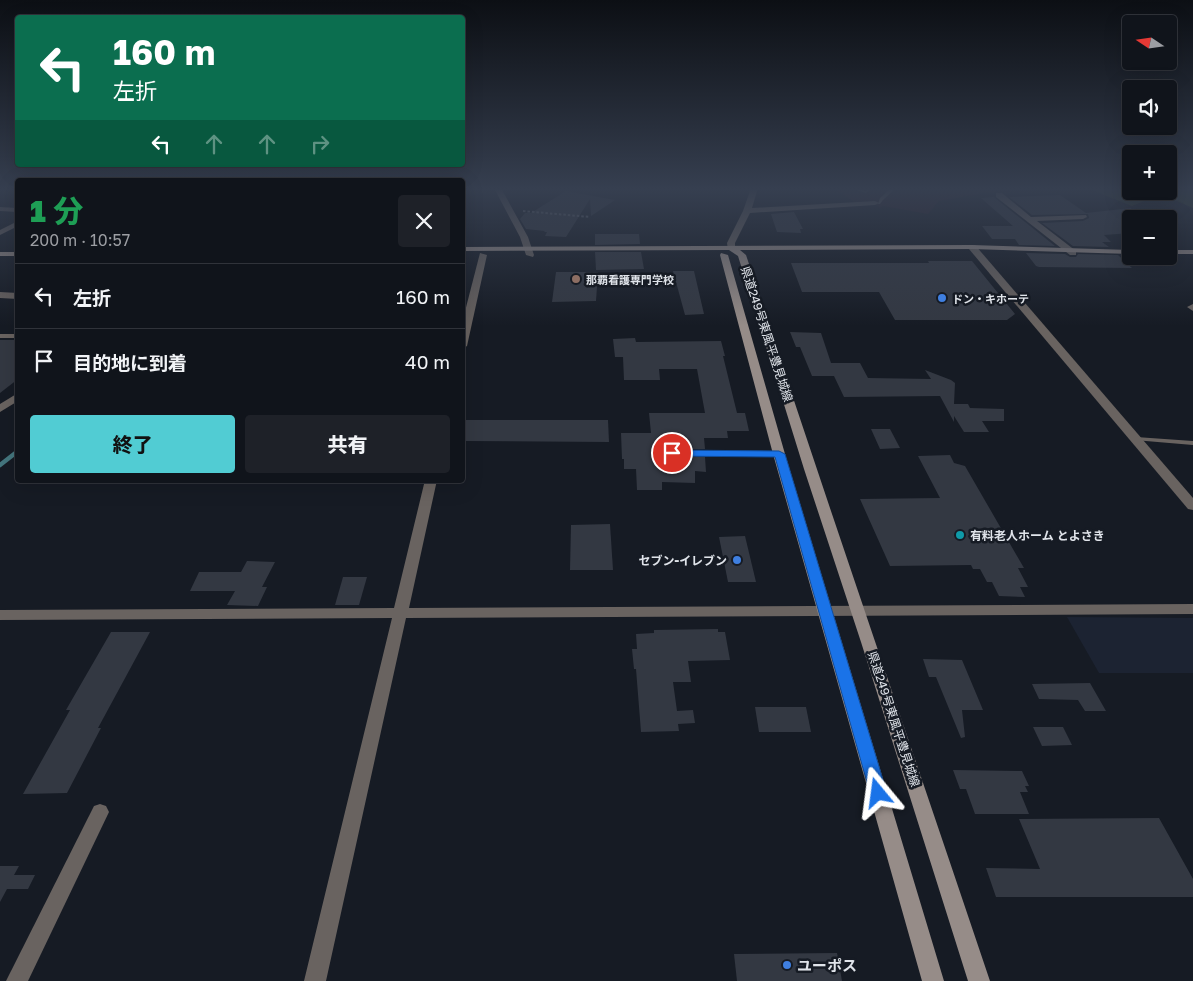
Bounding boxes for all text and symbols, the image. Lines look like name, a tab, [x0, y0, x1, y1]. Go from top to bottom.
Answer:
north arrow	[1122, 15, 1178, 70]
map controls	[1122, 15, 1177, 265]
text: 160 m	[113, 31, 215, 73]
icon: left	[30, 35, 95, 100]
text: 左折	[113, 77, 157, 104]
button: sound	[1122, 80, 1177, 135]
icon: left	[147, 130, 175, 158]
icon: ahead	[200, 130, 228, 158]
icon: ahead	[253, 130, 281, 158]
icon: right	[306, 130, 334, 158]
button: +	[1122, 145, 1177, 200]
text: 1 分	[30, 193, 83, 229]
button: close	[398, 195, 450, 247]
button: −	[1122, 210, 1177, 265]
text: 200 m · 10:57	[30, 230, 130, 250]
street label: 県道249号東風平豊見城線	[738, 264, 796, 404]
marker: 那覇看護専門学校	[570, 273, 582, 285]
place label: 那覇看護専門学校	[586, 273, 674, 286]
icon: left	[30, 282, 58, 310]
text: 160 m	[396, 285, 450, 308]
text: 左折	[73, 286, 111, 309]
marker: ドン・キホーテ	[936, 292, 948, 304]
place label: ドン・キホーテ	[952, 292, 1029, 305]
icon: arrive	[30, 347, 58, 375]
text: 40 m	[405, 350, 450, 373]
text: 目的地に到着	[73, 351, 187, 374]
button: 終了	[30, 415, 235, 473]
button: 共有	[245, 415, 450, 473]
pin	[651, 432, 693, 474]
icon: arrive	[658, 439, 686, 467]
place label: 有料老人ホーム とよさき	[970, 528, 1105, 543]
marker: 有料老人ホーム とよさき	[954, 529, 966, 541]
place label: セブン-イレブン	[638, 553, 727, 568]
marker: セブン-イレブン	[731, 554, 743, 566]
street label: 県道249号東風平豊見城線	[865, 649, 923, 789]
position arrow	[851, 766, 903, 818]
place label: ユーポス	[797, 956, 857, 974]
marker: ユーポス	[781, 959, 793, 971]

